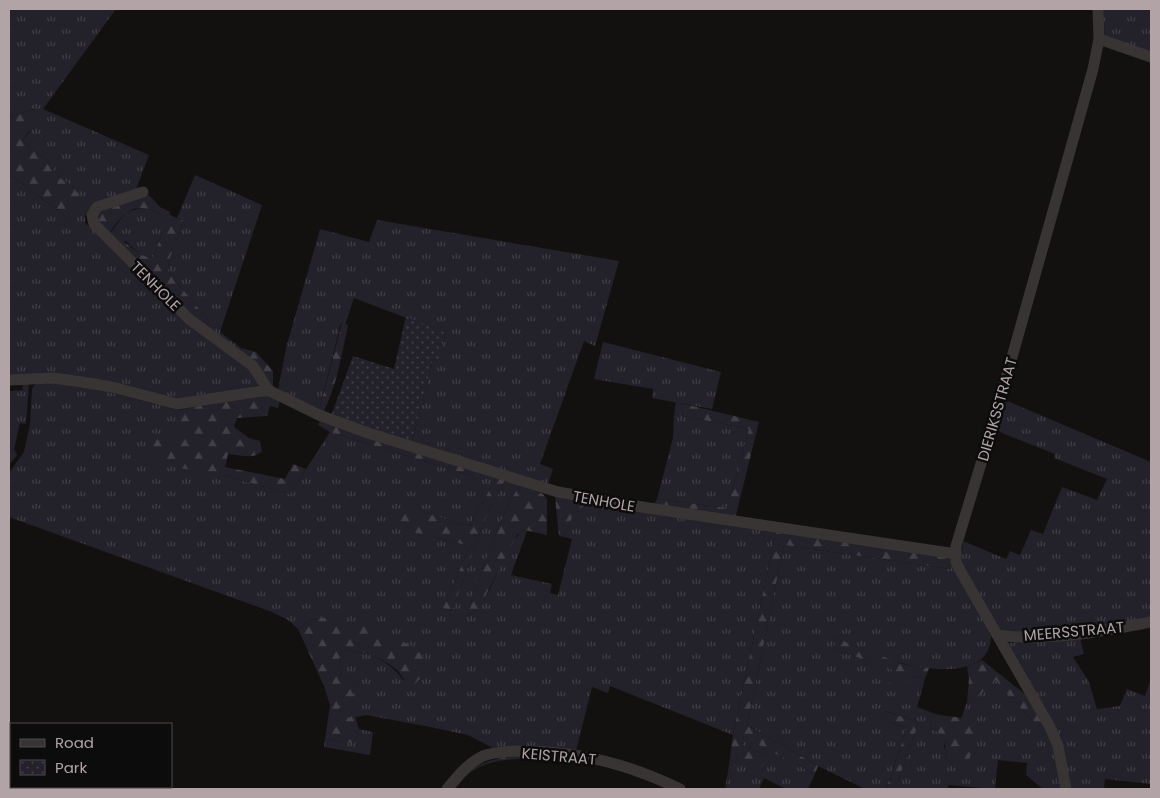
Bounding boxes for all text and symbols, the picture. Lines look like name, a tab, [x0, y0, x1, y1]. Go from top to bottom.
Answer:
street label: TENHOLE	[126, 256, 186, 316]
street label: DIERIKSSTRAAT	[972, 355, 1022, 463]
street label: TENHOLE	[571, 485, 637, 517]
street label: MEERSSTRAAT	[1023, 616, 1125, 646]
legend	[10, 723, 172, 788]
text: Road	[55, 732, 94, 753]
street label: KEISTRAAT	[521, 742, 597, 770]
text: Park	[55, 757, 87, 778]

